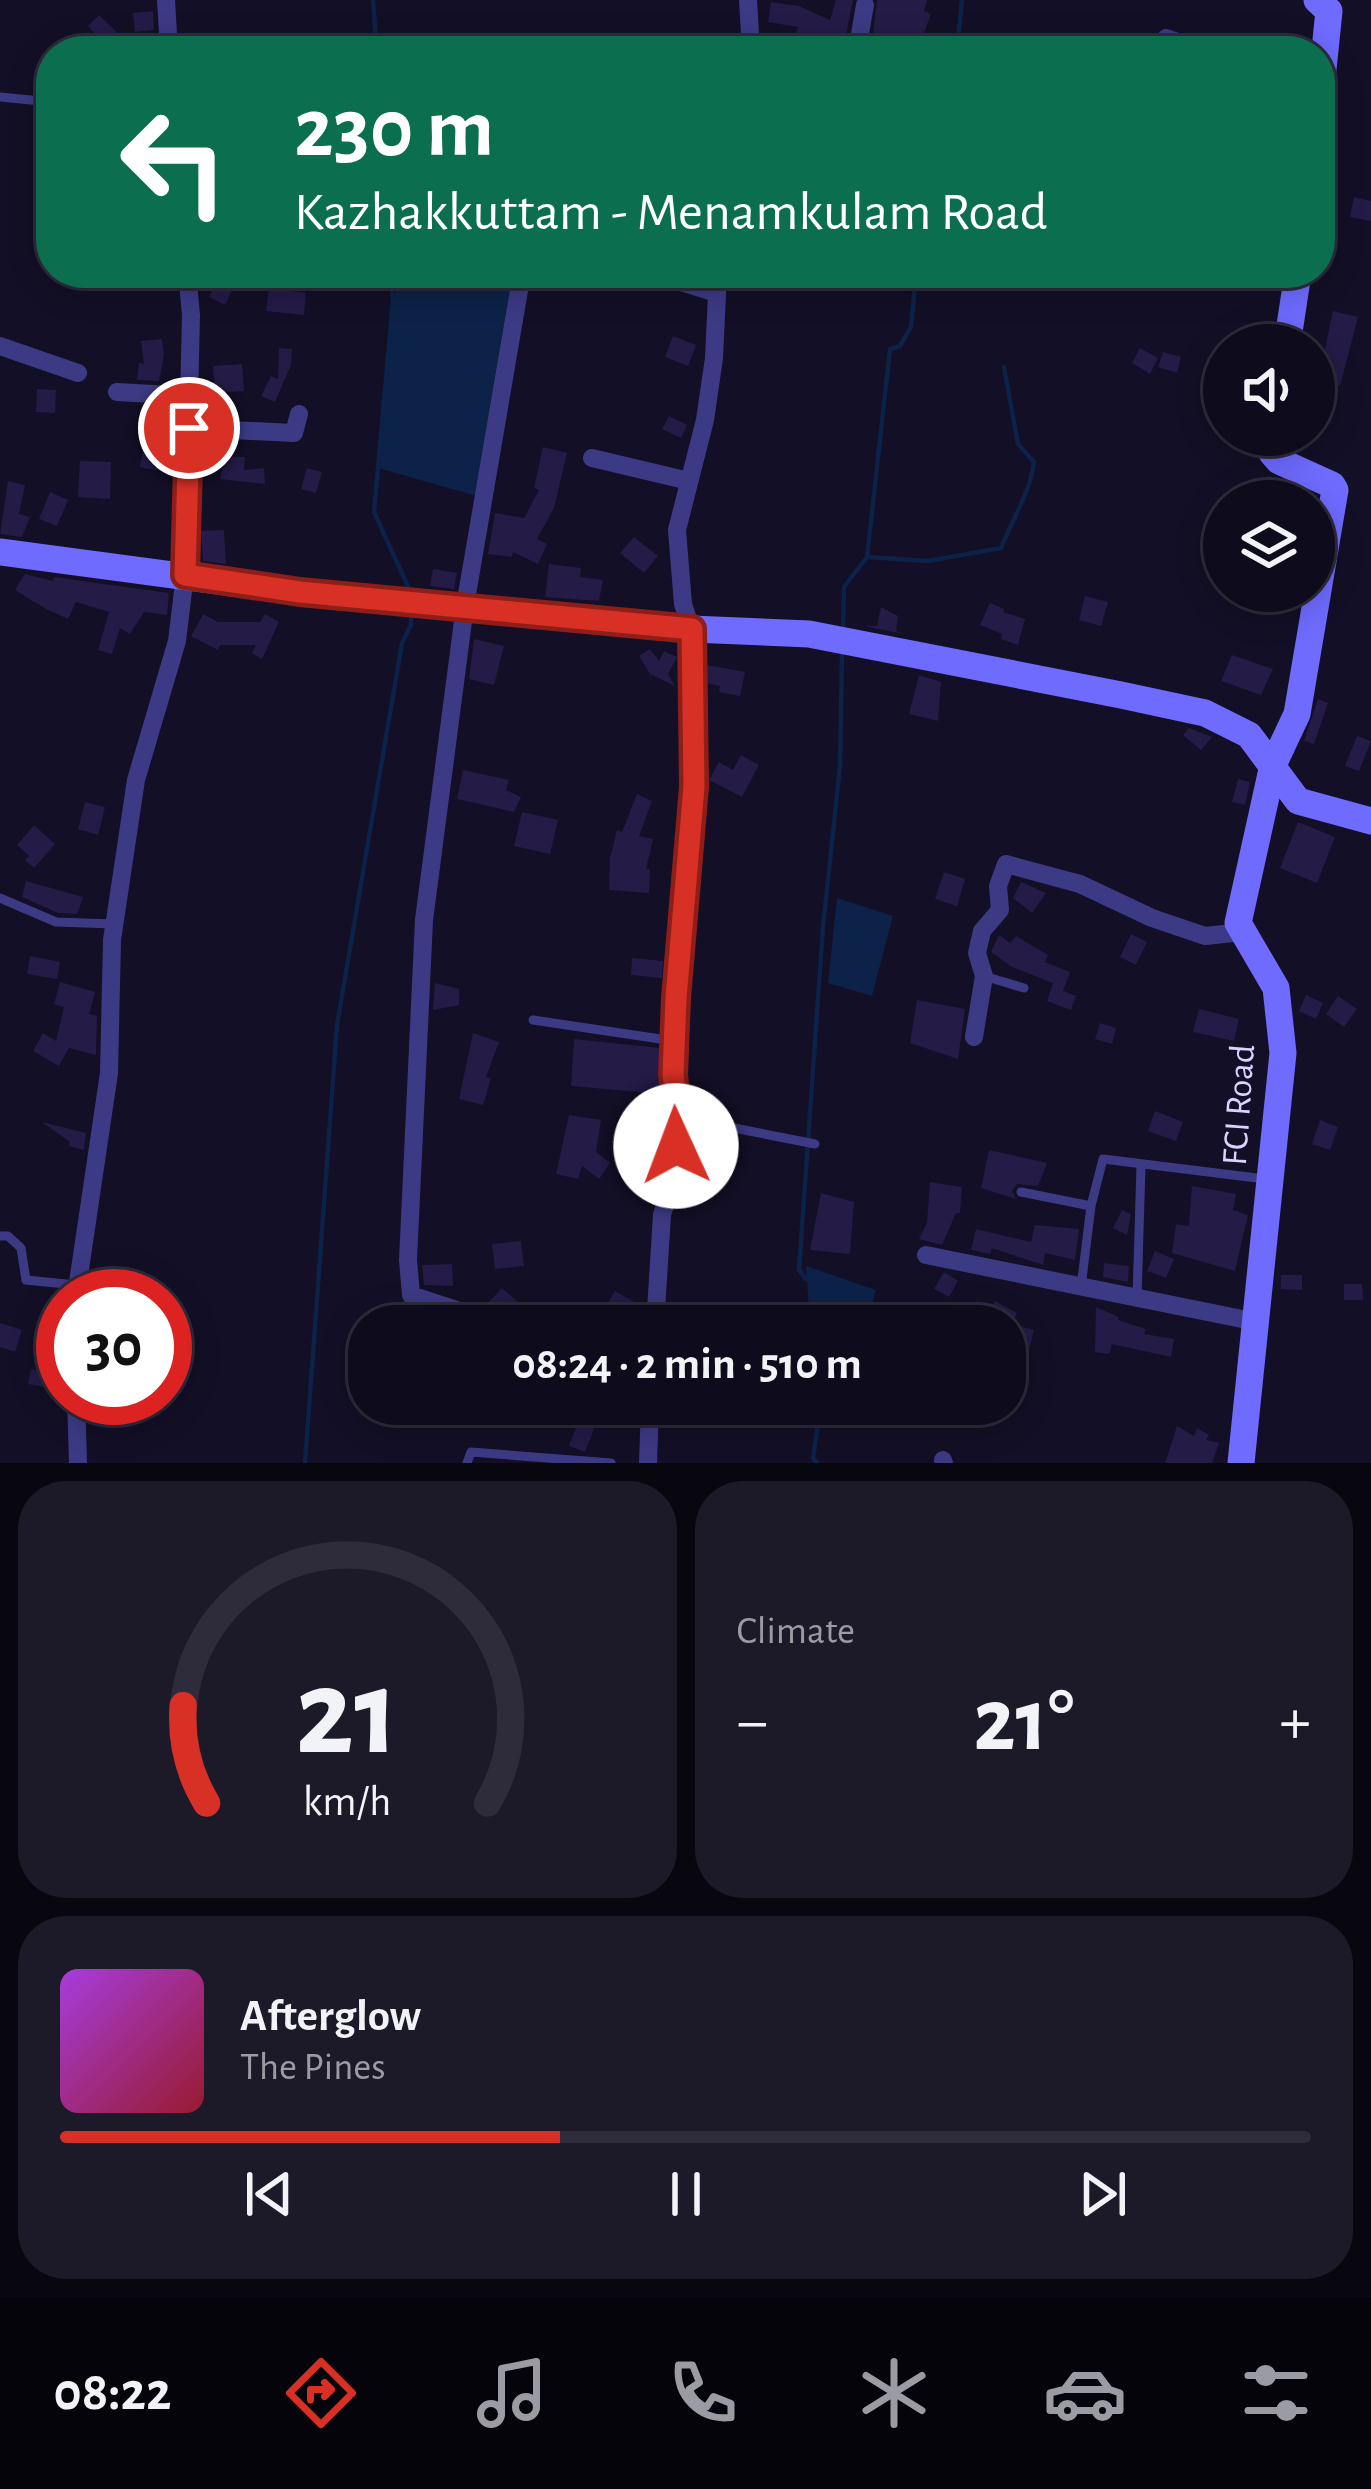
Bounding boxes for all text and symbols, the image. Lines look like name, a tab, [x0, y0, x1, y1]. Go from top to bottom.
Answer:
icon: left	[96, 84, 252, 240]
text: 230 m	[294, 88, 494, 172]
text: Kazhakkuttam - Menamkulam Road	[294, 186, 1048, 240]
map controls	[1203, 324, 1335, 612]
button: sound	[1203, 324, 1335, 456]
pin	[138, 377, 240, 479]
icon: arrive	[156, 395, 222, 461]
button: layers	[1203, 480, 1335, 612]
street label: FCI Road	[1217, 1043, 1261, 1167]
position arrow	[613, 1083, 739, 1209]
speed limit sign: 30	[36, 1269, 192, 1425]
text: 08:24 · 2 min · 510 m	[512, 1342, 862, 1387]
text: Climate	[737, 1612, 855, 1651]
text: 21	[295, 1652, 399, 1777]
text: 21°	[973, 1677, 1074, 1767]
text: −	[737, 1689, 768, 1755]
text: +	[1279, 1689, 1311, 1755]
text: km/h	[303, 1780, 391, 1823]
text: Afterglow	[240, 1994, 421, 2039]
text: The Pines	[240, 2048, 386, 2087]
icon: previous	[236, 2161, 302, 2227]
icon: pause	[653, 2161, 719, 2227]
icon: next	[1070, 2161, 1136, 2227]
icon: directions	[279, 2351, 363, 2435]
icon: music	[470, 2351, 554, 2435]
icon: phone	[661, 2351, 745, 2435]
icon: climate	[852, 2351, 936, 2435]
icon: car	[1043, 2351, 1127, 2435]
icon: filters	[1234, 2351, 1318, 2435]
text: 08:22	[54, 2366, 172, 2420]

